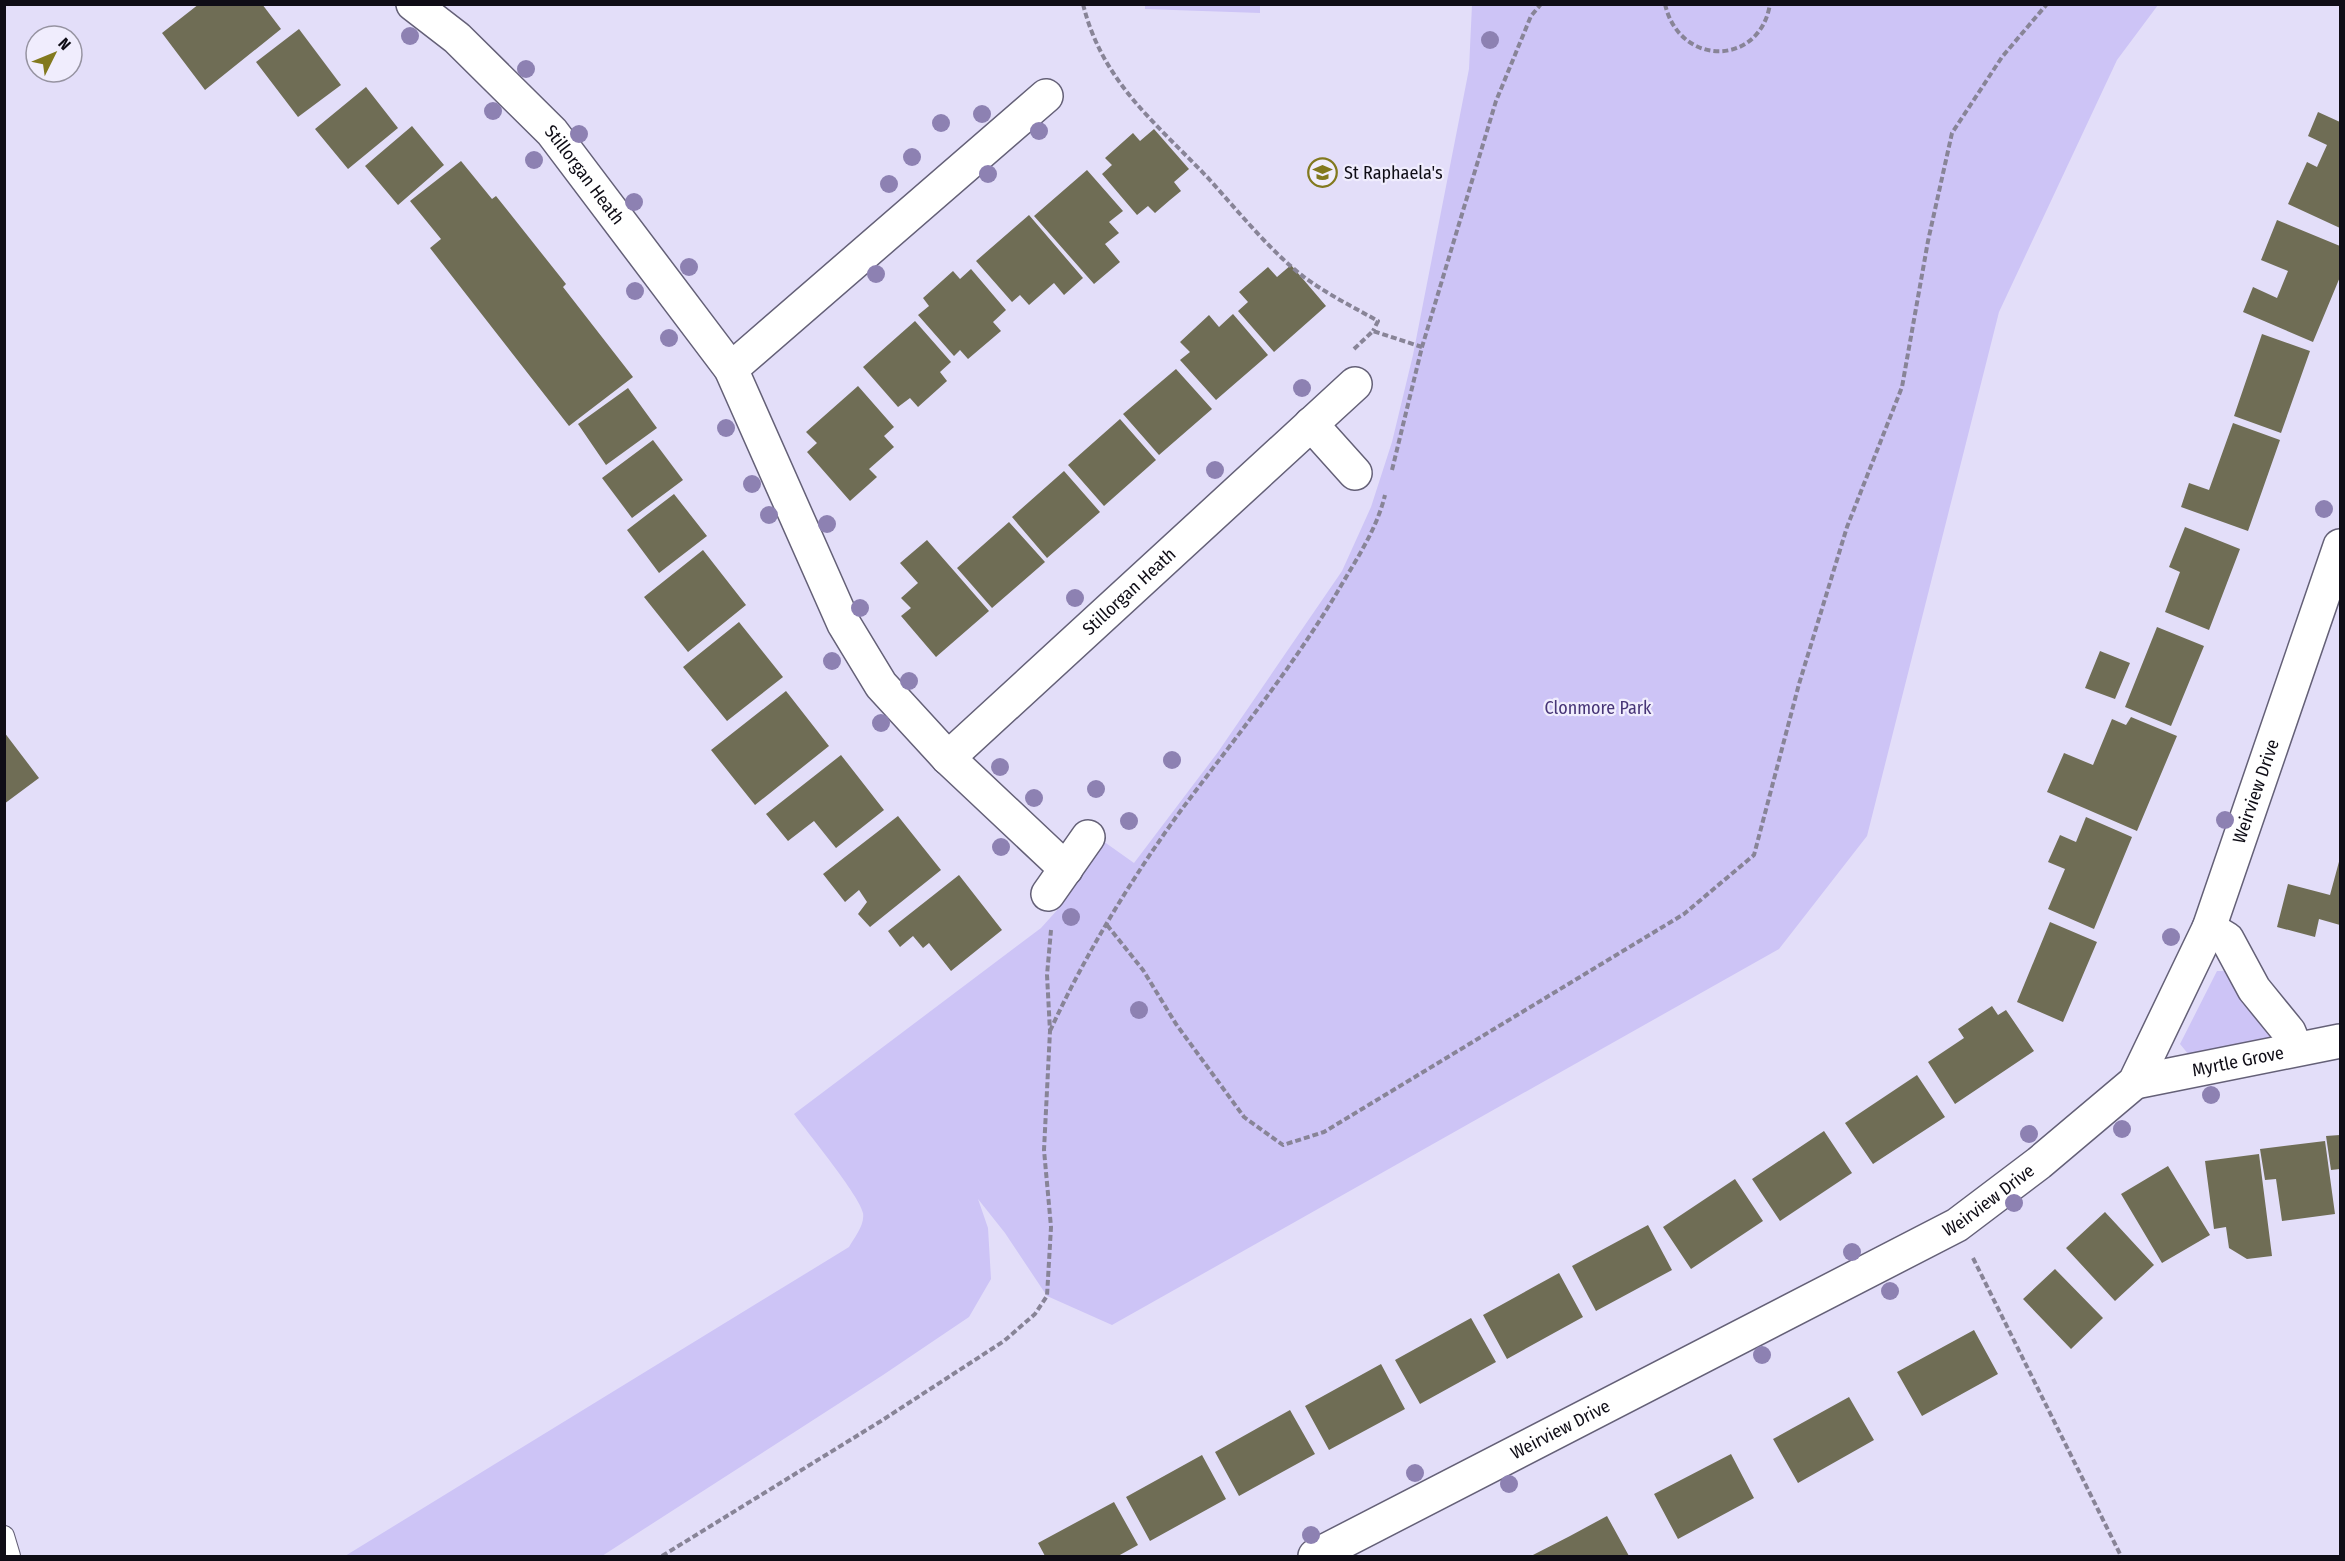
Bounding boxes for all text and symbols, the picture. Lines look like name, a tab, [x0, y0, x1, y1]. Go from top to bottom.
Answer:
north arrow	[24, 24, 84, 84]
text: N	[54, 34, 75, 54]
street label: Stillorgan Heath	[540, 120, 629, 229]
school or university icon: St Raphaela's	[1307, 157, 1339, 189]
place label: St Raphaela's	[1344, 162, 1443, 184]
street label: Stillorgan Heath	[1078, 543, 1180, 640]
park label: Clonmore Park	[1545, 697, 1652, 719]
street label: Weirview Drive	[2228, 736, 2284, 846]
street label: Myrtle Grove	[2190, 1041, 2286, 1081]
street label: Weirview Drive	[1939, 1159, 2039, 1242]
street label: Weirview Drive	[1507, 1395, 1614, 1464]

